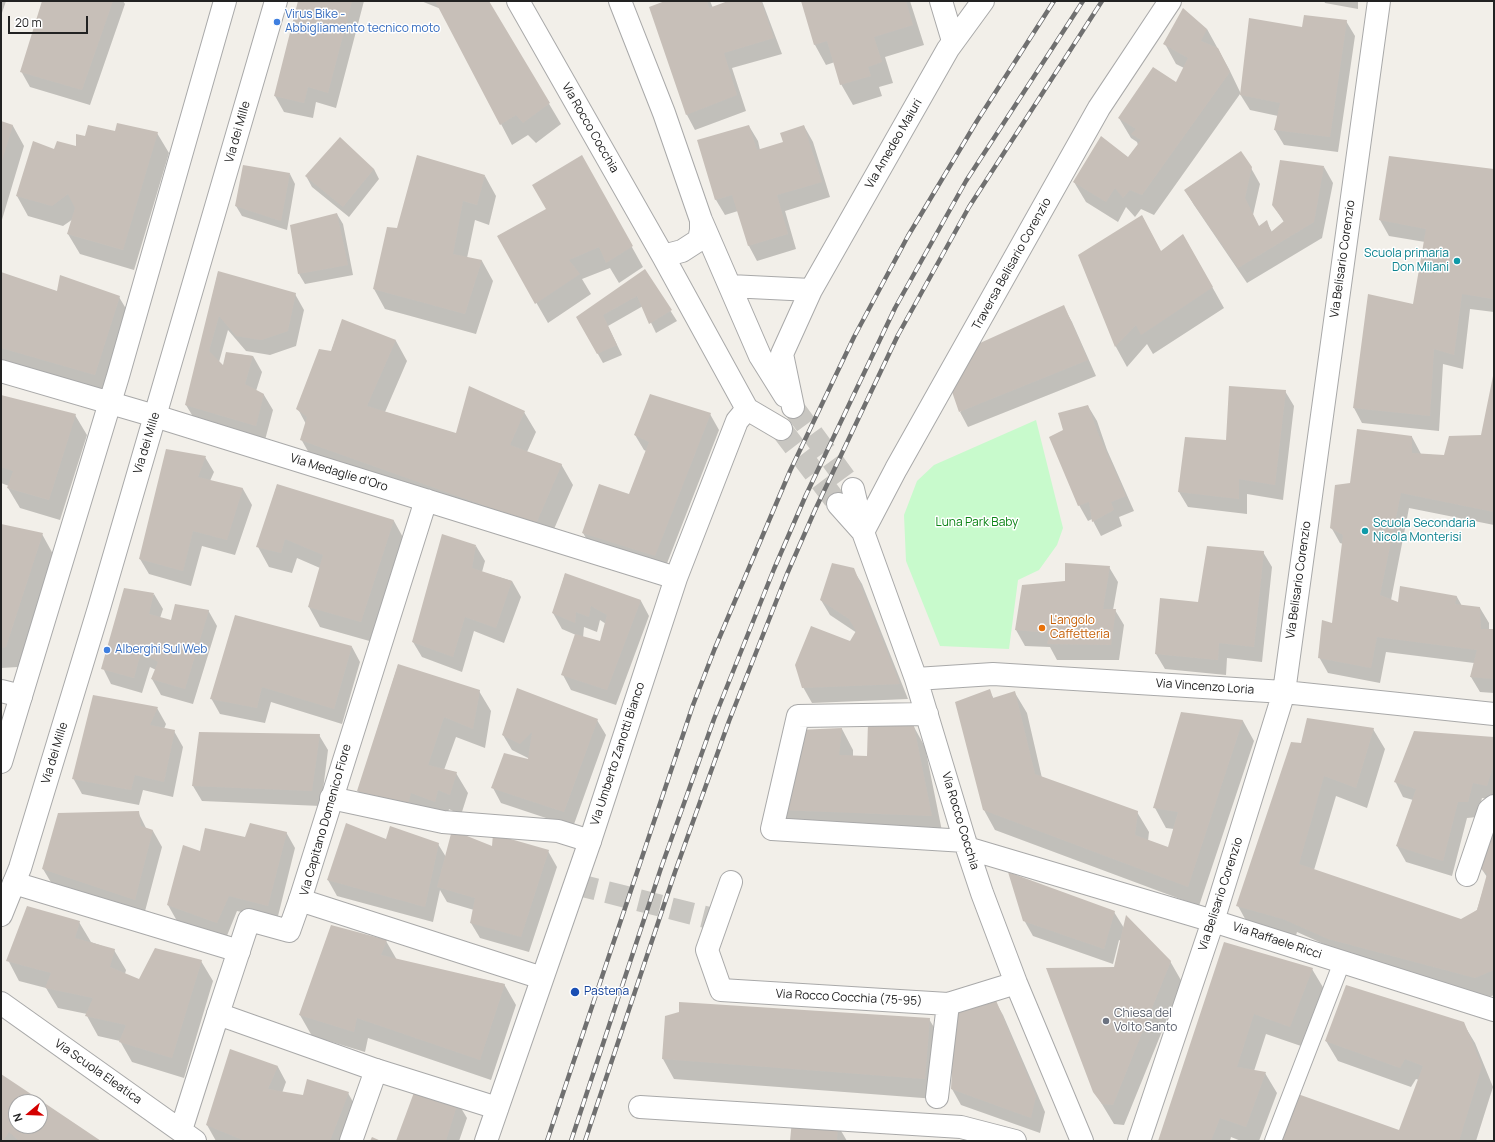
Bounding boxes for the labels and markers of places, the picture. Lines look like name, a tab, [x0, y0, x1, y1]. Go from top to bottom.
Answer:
place label: Virus Bike - Abbigliamento tecnico moto	[285, 8, 440, 36]
marker: Virus Bike - Abbigliamento tecnico moto	[272, 17, 282, 27]
place label: Scuola primaria Don Milani	[1364, 247, 1449, 275]
marker: Scuola primaria Don Milani	[1452, 256, 1462, 266]
place label: Scuola Secondaria Nicola Monterisi	[1373, 517, 1476, 545]
marker: Scuola Secondaria Nicola Monterisi	[1360, 526, 1370, 536]
place label: L'angolo Caffetteria	[1050, 614, 1110, 642]
marker: L'angolo Caffetteria	[1037, 623, 1047, 633]
place label: Alberghi Sul Web	[115, 643, 207, 657]
marker: Alberghi Sul Web	[102, 645, 112, 655]
place label: Pastena	[584, 985, 629, 999]
marker: Pastena	[569, 986, 581, 998]
place label: Chiesa del Volto Santo	[1114, 1007, 1177, 1035]
marker: Chiesa del Volto Santo	[1101, 1016, 1111, 1026]

